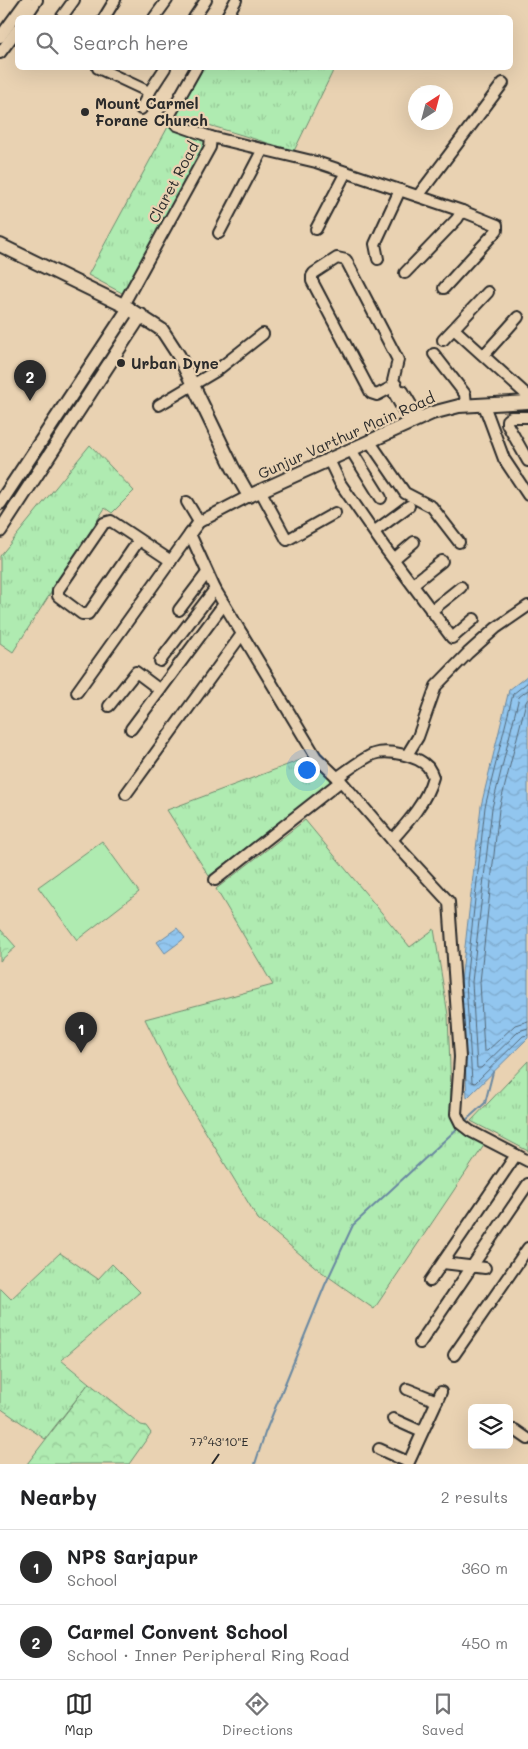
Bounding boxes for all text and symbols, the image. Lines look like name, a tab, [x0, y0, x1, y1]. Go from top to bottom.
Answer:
search box	[15, 15, 513, 70]
icon: search	[33, 29, 61, 57]
text: Search here	[73, 30, 189, 55]
north arrow	[408, 85, 453, 130]
place label: Mount Carmel Forane Church	[95, 93, 208, 130]
marker: Mount Carmel Forane Church	[79, 106, 91, 118]
street label: Claret Road	[143, 138, 203, 226]
place label: Urban Dyne	[131, 353, 219, 373]
marker: Urban Dyne	[115, 357, 127, 369]
pin: 2	[14, 360, 46, 401]
street label: Gunjur Varthur Main Road	[254, 387, 438, 483]
your location	[294, 757, 320, 783]
pin: 1	[65, 1012, 97, 1053]
map controls	[468, 1404, 513, 1449]
button: layers	[468, 1404, 513, 1449]
text: 77°43'10"E	[190, 1433, 248, 1449]
text: Nearby	[20, 1483, 97, 1510]
text: 2 results	[441, 1486, 508, 1507]
text: NPS Sarjapur	[67, 1544, 198, 1569]
text: 1	[32, 1557, 40, 1578]
text: 360 m	[461, 1557, 508, 1578]
text: School	[67, 1569, 117, 1590]
text: Carmel Convent School	[67, 1619, 288, 1644]
text: 2	[32, 1632, 40, 1653]
text: 450 m	[462, 1632, 508, 1653]
text: School · Inner Peripheral Ring Road	[67, 1644, 349, 1665]
tab: Map	[64, 1690, 93, 1739]
tab: Directions	[222, 1690, 293, 1739]
tab: Saved	[422, 1690, 464, 1739]

